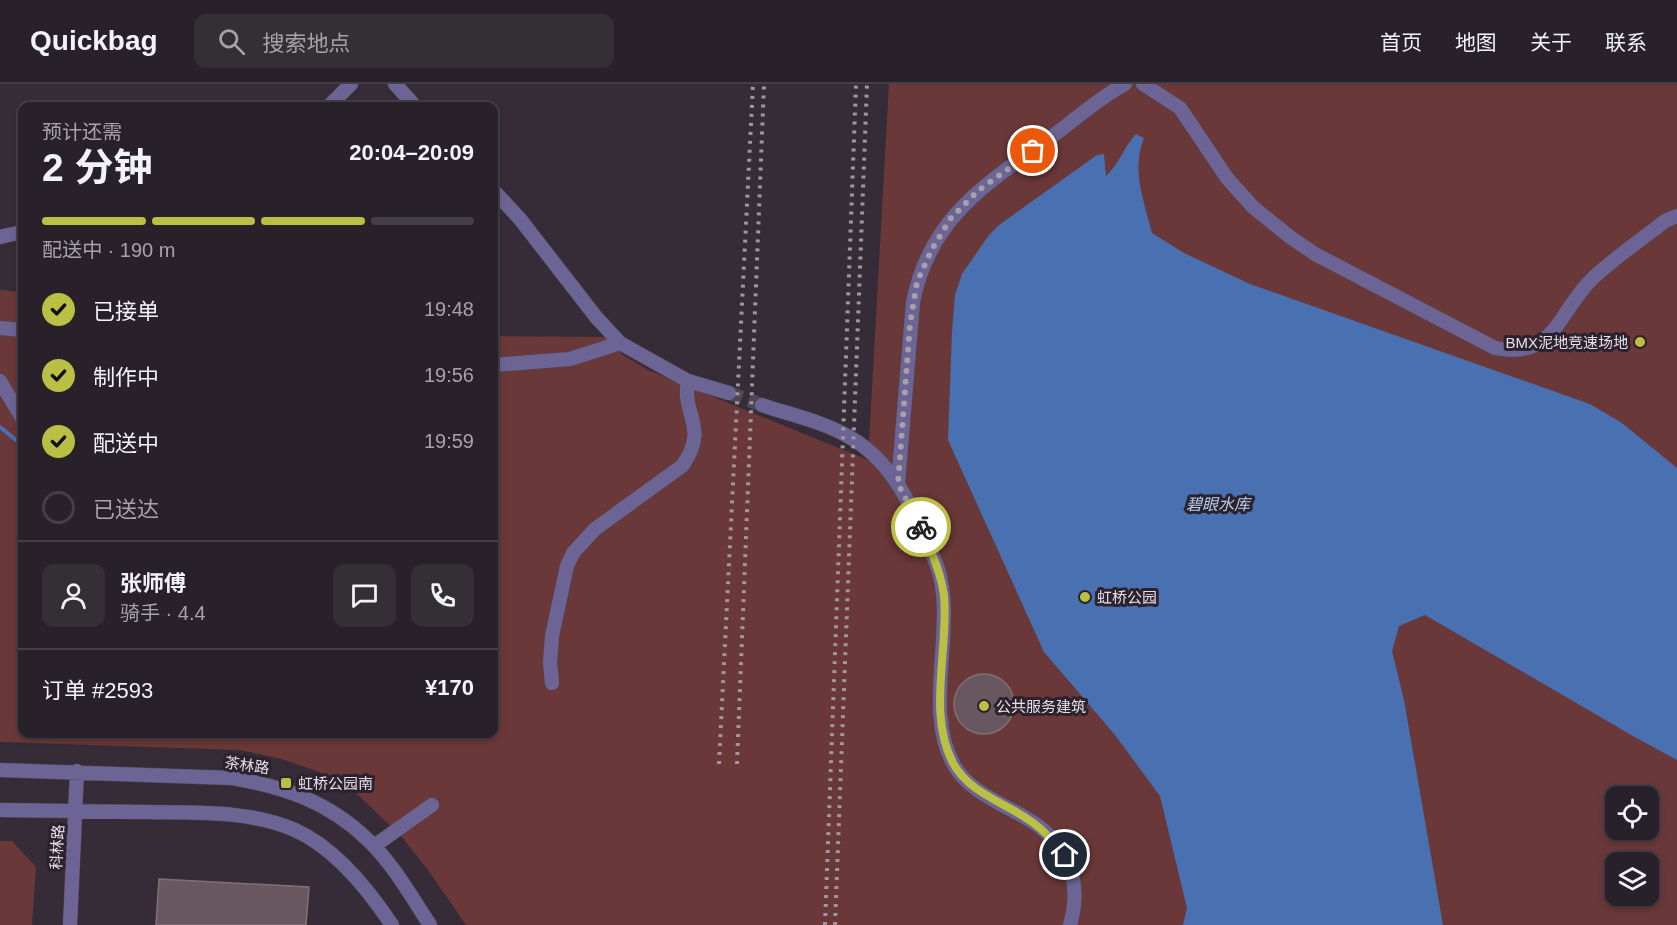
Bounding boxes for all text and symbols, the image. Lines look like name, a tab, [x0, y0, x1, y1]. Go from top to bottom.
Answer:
search box	[194, 14, 614, 68]
text: Quickbag	[30, 25, 158, 56]
icon: search	[215, 25, 248, 58]
text: 搜索地点	[263, 31, 351, 56]
text: 首页	[1380, 31, 1422, 54]
text: 地图	[1455, 31, 1497, 54]
text: 关于	[1530, 31, 1572, 54]
text: 联系	[1605, 31, 1647, 54]
text: 预计还需	[42, 121, 122, 143]
pin	[1007, 125, 1058, 176]
icon: bag	[1016, 134, 1049, 167]
text: 20:04–20:09	[349, 140, 474, 165]
text: 2 分钟	[42, 146, 153, 189]
text: 配送中 · 190 m	[42, 239, 175, 261]
icon: check	[42, 293, 75, 326]
text: 19:48	[424, 298, 474, 320]
text: 已接单	[93, 299, 159, 324]
place label: BMX泥地竞速场地	[1505, 334, 1628, 351]
marker: BMX泥地竞速场地	[1633, 335, 1647, 349]
icon: check	[42, 359, 75, 392]
text: 19:56	[424, 364, 474, 386]
text: 制作中	[93, 365, 159, 390]
icon: check	[42, 425, 75, 458]
text: 19:59	[424, 430, 474, 452]
text: 配送中	[93, 431, 159, 456]
water label: 碧眼水库	[1186, 496, 1253, 513]
text: 已送达	[93, 497, 159, 522]
courier	[891, 497, 951, 557]
icon: bike	[905, 511, 938, 544]
button: person	[42, 564, 105, 627]
button: chat	[333, 564, 396, 627]
button: phone	[411, 564, 474, 627]
text: 张师傅	[120, 571, 186, 596]
place label: 虹桥公园	[1097, 589, 1157, 606]
marker: 虹桥公园	[1078, 590, 1092, 604]
text: 骑手 · 4.4	[120, 602, 206, 624]
text: ¥170	[425, 675, 474, 700]
text: 订单 #2593	[42, 678, 153, 703]
place label: 公共服务建筑	[996, 698, 1086, 715]
marker: 公共服务建筑	[977, 699, 991, 713]
street label: 茶林路	[224, 753, 270, 777]
place label: 虹桥公园南	[298, 775, 373, 792]
marker: 虹桥公园南	[279, 776, 293, 790]
map controls	[1605, 786, 1659, 906]
button: locate	[1605, 786, 1659, 840]
street label: 科林路	[47, 824, 67, 870]
pin	[1039, 829, 1090, 880]
icon: home	[1048, 838, 1081, 871]
button: layers	[1605, 852, 1659, 906]

